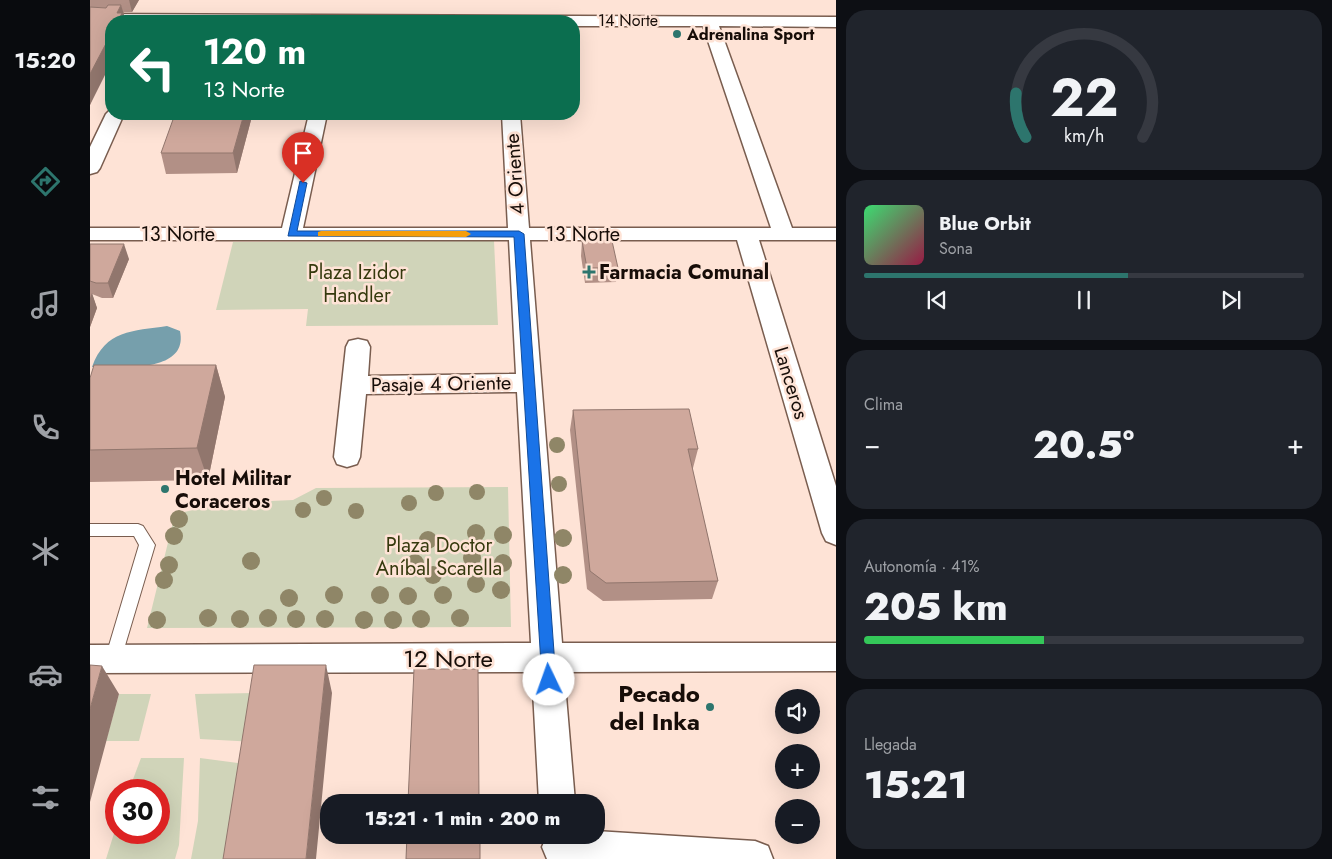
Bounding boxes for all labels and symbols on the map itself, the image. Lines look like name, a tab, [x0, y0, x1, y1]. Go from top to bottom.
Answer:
street label: 14 Norte	[598, 9, 658, 32]
place label: Adrenalina Sport	[686, 23, 815, 46]
marker: Adrenalina Sport	[671, 28, 683, 40]
pin	[282, 132, 324, 183]
street label: 4 Oriente	[498, 132, 532, 216]
street label: 13 Norte	[141, 220, 215, 249]
street label: 13 Norte	[546, 220, 620, 249]
park label: Plaza Izidor Handler	[308, 258, 406, 310]
place label: Farmacia Comunal	[599, 258, 769, 287]
marker: Farmacia Comunal	[583, 266, 595, 278]
street label: Lanceros	[766, 343, 816, 423]
street label: Pasaje 4 Oriente	[371, 368, 511, 400]
place label: Hotel Militar Coraceros	[175, 464, 292, 516]
marker: Hotel Militar Coraceros	[159, 483, 171, 495]
park label: Plaza Doctor Aníbal Scarella	[376, 531, 502, 583]
street label: 12 Norte	[403, 641, 493, 676]
position arrow	[522, 653, 574, 705]
place label: Pecado del Inka	[609, 676, 700, 739]
marker: Pecado del Inka	[704, 701, 716, 713]
speed limit sign: 30	[105, 779, 170, 844]

